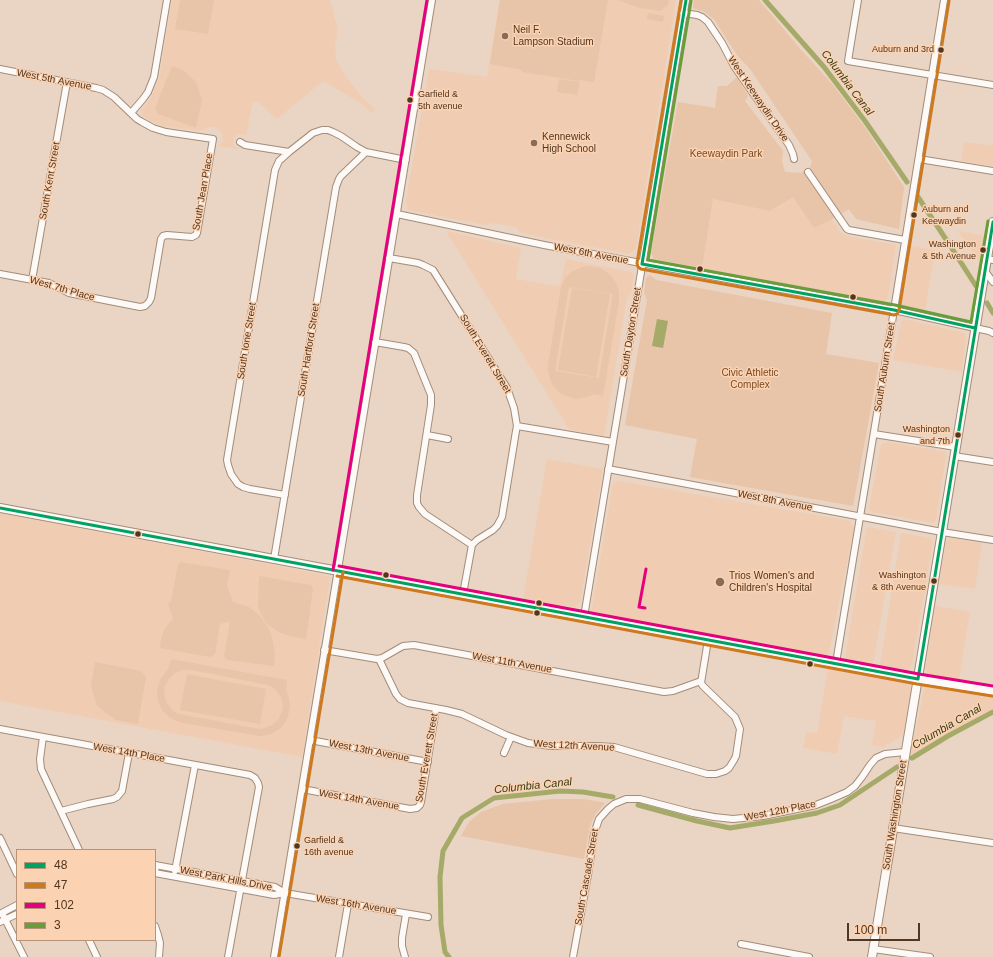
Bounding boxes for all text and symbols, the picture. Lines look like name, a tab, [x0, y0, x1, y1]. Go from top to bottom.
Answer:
place label: Neil F. Lampson Stadium	[513, 24, 594, 48]
marker: Neil F. Lampson Stadium	[500, 31, 510, 41]
place label: Auburn and 3rd	[872, 45, 934, 55]
marker: Auburn and 3rd	[936, 45, 946, 55]
water label: Columbia Canal	[818, 48, 876, 118]
street label: West Keewaydin Drive	[725, 54, 791, 144]
street label: West 5th Avenue	[16, 67, 92, 93]
place label: Garfield & 5th avenue	[418, 90, 463, 111]
marker: Garfield & 5th avenue	[405, 95, 415, 105]
place label: Kennewick High School	[542, 131, 596, 154]
marker: Kennewick High School	[529, 138, 539, 148]
street label: South Kent Street	[37, 141, 63, 221]
park label: Keewaydin Park	[690, 148, 762, 160]
street label: South Jean Place	[190, 152, 216, 232]
place label: Auburn and Keewaydin	[922, 205, 969, 226]
marker: Auburn and Keewaydin	[909, 210, 919, 220]
place label: Washington & 5th Avenue	[922, 240, 976, 261]
street label: West 6th Avenue	[553, 241, 629, 267]
marker: Washington & 5th Avenue	[978, 245, 988, 255]
unlabelled marker	[695, 264, 705, 274]
street label: West 7th Place	[28, 274, 96, 304]
street label: South Dayton Street	[618, 287, 644, 377]
unlabelled marker	[848, 292, 858, 302]
street label: South Ione Street	[235, 302, 259, 380]
street label: South Hartford Street	[296, 302, 322, 398]
street label: South Everett Street	[457, 312, 513, 396]
street label: South Auburn Street	[872, 321, 898, 413]
park label: Civic Athletic Complex	[721, 367, 779, 390]
place label: Washington and 7th	[903, 425, 950, 446]
marker: Washington and 7th	[953, 430, 963, 440]
street label: West 8th Avenue	[737, 488, 813, 514]
unlabelled marker	[133, 529, 143, 539]
unlabelled marker	[381, 570, 391, 580]
place label: Trios Women's and Children's Hospital	[729, 570, 814, 594]
place label: Washington & 8th Avenue	[872, 571, 926, 592]
marker: Trios Women's and Children's Hospital	[714, 576, 726, 588]
marker: Washington & 8th Avenue	[929, 576, 939, 586]
unlabelled marker	[534, 598, 544, 608]
unlabelled marker	[532, 608, 542, 618]
street label: West 11th Avenue	[471, 650, 553, 676]
unlabelled marker	[805, 659, 815, 669]
water label: Columbia Canal	[910, 702, 984, 752]
street label: South Everett Street	[413, 713, 441, 803]
street label: West 13th Avenue	[328, 737, 410, 765]
street label: West 12th Avenue	[533, 738, 615, 754]
street label: West 14th Place	[92, 741, 166, 765]
street label: South Washington Street	[880, 759, 910, 871]
water label: Columbia Canal	[493, 775, 573, 797]
street label: West 14th Avenue	[318, 787, 400, 813]
street label: West 12th Place	[743, 798, 817, 824]
street label: South Cascade Street	[573, 828, 601, 926]
place label: Garfield & 16th avenue	[304, 836, 354, 857]
marker: Garfield & 16th avenue	[292, 841, 302, 851]
legend	[16, 849, 156, 941]
text: 48	[54, 858, 67, 872]
street label: West Park Hills Drive	[179, 864, 273, 894]
text: 47	[54, 878, 67, 892]
street label: West 16th Avenue	[315, 893, 397, 917]
text: 102	[54, 898, 74, 912]
scale bar	[849, 915, 922, 941]
text: 3	[54, 918, 61, 932]
text: 100 m	[854, 923, 887, 937]

